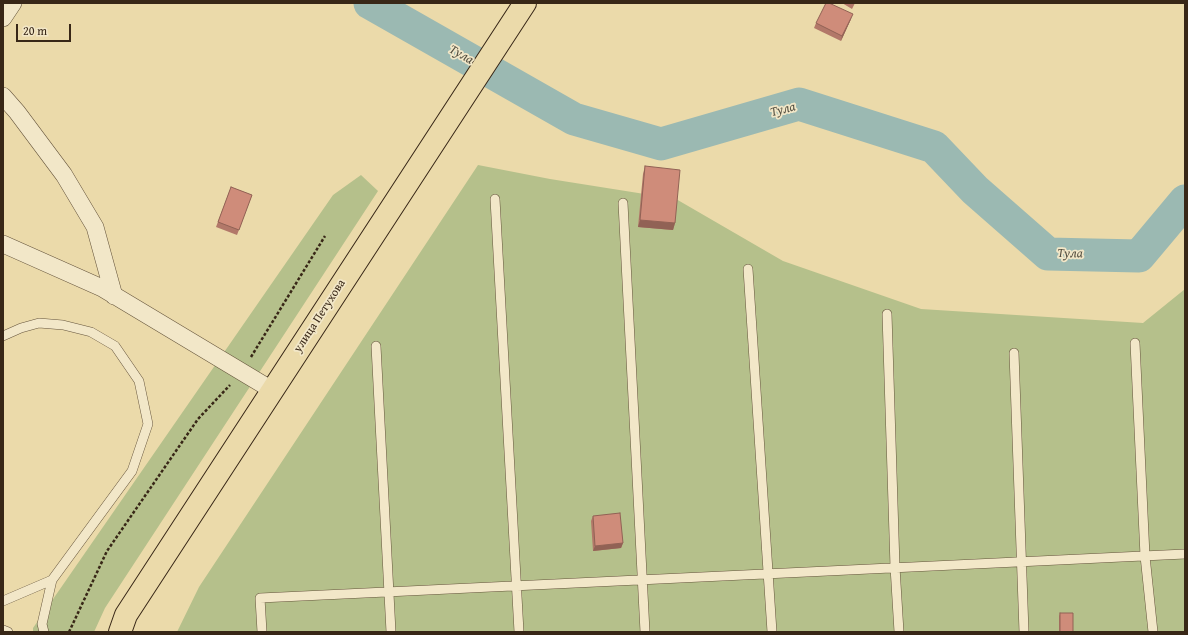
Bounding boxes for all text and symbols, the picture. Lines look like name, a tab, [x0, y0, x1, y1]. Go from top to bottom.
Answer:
scale bar	[18, 16, 73, 42]
text: 20 m	[23, 22, 47, 39]
water label: Тула	[446, 42, 476, 68]
water label: Тула	[769, 99, 797, 121]
water label: Тула	[1057, 246, 1083, 262]
street label: улица Петухова	[291, 277, 349, 355]

